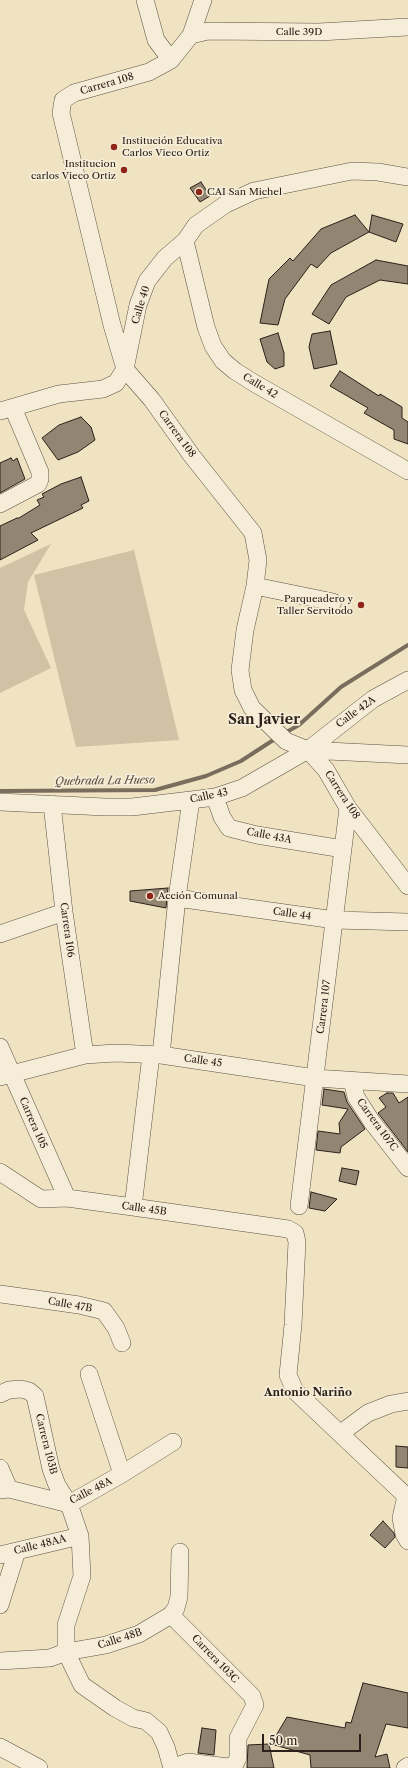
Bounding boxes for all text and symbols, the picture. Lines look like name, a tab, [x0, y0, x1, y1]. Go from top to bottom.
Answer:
street label: Calle 39D	[276, 26, 322, 38]
street label: Carrera 108	[79, 71, 135, 97]
place label: Institución Educativa Carlos Vieco Ortiz	[122, 135, 222, 158]
marker: Institución Educativa Carlos Vieco Ortiz	[109, 142, 119, 152]
place label: Institucion carlos Vieco Ortiz	[31, 158, 116, 182]
marker: Institucion carlos Vieco Ortiz	[119, 165, 129, 175]
place label: CAI San Michel	[207, 186, 282, 198]
marker: CAI San Michel	[194, 187, 204, 197]
street label: Calle 40	[130, 284, 152, 326]
street label: Calle 42	[240, 371, 280, 401]
street label: Carrera 108	[156, 408, 198, 460]
place label: Parqueadero y Taller Servitodo	[277, 593, 353, 616]
marker: Parqueadero y Taller Servitodo	[356, 600, 366, 610]
street label: Calle 42A	[334, 694, 378, 730]
district label: San Javier	[228, 712, 300, 728]
street label: Carrera 108	[322, 768, 362, 822]
water label: Quebrada La Hueso	[55, 774, 155, 788]
street label: Calle 43	[189, 786, 229, 806]
street label: Calle 43A	[245, 826, 293, 846]
place label: Acción Comunal	[158, 890, 238, 902]
marker: Acción Comunal	[145, 891, 155, 901]
street label: Carrera 106	[57, 902, 77, 958]
street label: Calle 44	[272, 905, 312, 923]
street label: Carrera 107	[315, 979, 333, 1035]
street label: Calle 45	[183, 1052, 223, 1070]
street label: Carrera 105	[16, 1095, 50, 1151]
street label: Carrera 107C	[354, 1096, 400, 1154]
street label: Calle 45B	[121, 1200, 167, 1218]
street label: Calle 47B	[47, 1295, 93, 1315]
district label: Antonio Nariño	[264, 1386, 352, 1400]
street label: Carrera 103B	[33, 1412, 59, 1476]
street label: Calle 48A	[68, 1475, 114, 1507]
street label: Calle 48AA	[12, 1533, 68, 1557]
street label: Calle 48B	[96, 1626, 144, 1652]
street label: Carrera 103C	[189, 1632, 241, 1686]
scale bar	[264, 1726, 363, 1752]
text: 50 m	[269, 1733, 298, 1748]

